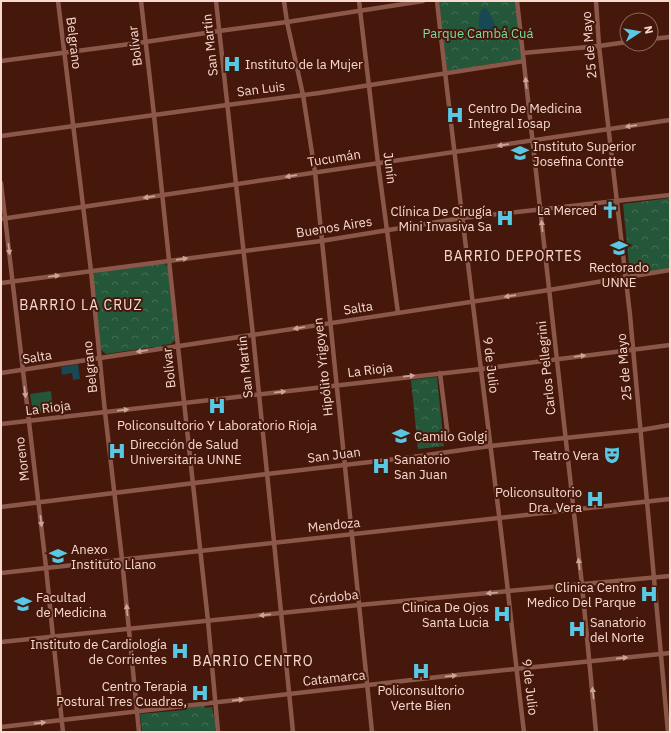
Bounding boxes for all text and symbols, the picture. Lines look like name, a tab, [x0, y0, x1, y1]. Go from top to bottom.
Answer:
street label: 25 de Mayo	[578, 11, 600, 79]
north arrow	[619, 12, 659, 52]
street label: San Martín	[198, 13, 222, 77]
street label: Belgrano	[62, 16, 86, 70]
street label: Bolívar	[124, 25, 146, 67]
park label: Parque Cambá Cuá	[423, 25, 533, 42]
text: N	[641, 25, 656, 35]
hospital icon: Instituto de la Mujer	[222, 54, 242, 74]
place label: Instituto de la Mujer	[245, 56, 363, 73]
one-way arrow	[523, 77, 529, 89]
street label: San Luis	[236, 78, 286, 100]
place label: Centro De Medicina Integral Iosap	[468, 100, 582, 132]
hospital icon: Centro De Medicina Integral Iosap	[445, 105, 465, 125]
one-way arrow	[625, 123, 637, 129]
place label: Instituto Superior Josefina Contte	[533, 138, 636, 170]
one-way arrow	[497, 142, 509, 148]
school or university icon: Instituto Superior Josefina Contte	[510, 143, 530, 163]
street label: Tucumán	[306, 145, 362, 171]
street label: Junín	[380, 151, 400, 185]
one-way arrow	[285, 173, 297, 179]
one-way arrow	[143, 194, 155, 200]
church icon: La Merced	[600, 200, 620, 220]
place label: La Merced	[537, 202, 597, 219]
place label: Clínica De Cirugía Mini Invasiva Sa	[390, 203, 492, 235]
hospital icon: Clínica De Cirugía Mini Invasiva Sa	[495, 208, 515, 228]
street label: Buenos Aires	[295, 213, 373, 241]
one-way arrow	[539, 220, 545, 232]
school or university icon: Rectorado UNNE	[609, 238, 629, 258]
one-way arrow	[6, 243, 12, 255]
district label: BARRIO DEPORTES	[444, 247, 582, 265]
one-way arrow	[176, 256, 189, 262]
place label: Rectorado UNNE	[589, 259, 649, 291]
one-way arrow	[47, 273, 60, 279]
one-way arrow	[504, 293, 516, 299]
district label: BARRIO LA CRUZ	[19, 296, 143, 314]
street label: Salta	[342, 297, 374, 319]
street label: Hipólito Yrigoyen	[309, 317, 337, 417]
street label: Carlos Pellegrini	[533, 320, 559, 416]
one-way arrow	[293, 325, 305, 331]
street label: 25 de Mayo	[613, 333, 635, 401]
street label: San Martín	[233, 335, 257, 399]
street label: 9 de Julio	[479, 336, 503, 394]
street label: Belgrano	[79, 340, 101, 394]
street label: Salta	[21, 346, 53, 368]
street label: Bolívar	[158, 347, 180, 389]
one-way arrow	[136, 348, 149, 355]
one-way arrow	[574, 353, 586, 359]
street label: La Rioja	[346, 359, 394, 381]
one-way arrow	[403, 373, 415, 379]
one-way arrow	[22, 386, 28, 398]
one-way arrow	[274, 389, 286, 395]
hospital icon: Policonsultorio Y Laboratorio Rioja	[207, 396, 227, 416]
street label: La Rioja	[24, 397, 72, 419]
one-way arrow	[117, 407, 129, 413]
place label: Policonsultorio Y Laboratorio Rioja	[117, 417, 317, 434]
school or university icon: Camilo Golgi	[391, 426, 411, 446]
place label: Camilo Golgi	[414, 428, 487, 445]
street label: Moreno	[11, 436, 33, 482]
place label: Dirección de Salud Universitaria UNNE	[130, 436, 242, 468]
hospital icon: Dirección de Salud Universitaria UNNE	[107, 441, 127, 461]
street label: San Juan	[307, 443, 361, 467]
theatre icon: Teatro Vera	[602, 445, 622, 465]
place label: Teatro Vera	[532, 447, 599, 464]
place label: Sanatorio San Juan	[394, 451, 450, 483]
hospital icon: Sanatorio San Juan	[371, 456, 391, 476]
place label: Policonsultorio Dra. Vera	[495, 484, 582, 516]
hospital icon: Policonsultorio Dra. Vera	[585, 489, 605, 509]
street label: Mendoza	[307, 514, 361, 536]
one-way arrow	[38, 515, 44, 528]
place label: Anexo Instituto Llano	[71, 541, 156, 573]
school or university icon: Anexo Instituto Llano	[48, 546, 68, 566]
one-way arrow	[576, 558, 583, 570]
place label: Clinica Centro Medico Del Parque	[527, 579, 636, 611]
hospital icon: Clinica Centro Medico Del Parque	[639, 584, 659, 604]
street label: Córdoba	[309, 586, 359, 608]
place label: Facultad de Medicina	[36, 589, 106, 621]
one-way arrow	[486, 590, 498, 597]
school or university icon: Facultad de Medicina	[13, 594, 33, 614]
place label: Clinica De Ojos Santa Lucia	[402, 599, 489, 631]
one-way arrow	[123, 604, 130, 616]
hospital icon: Clinica De Ojos Santa Lucia	[492, 604, 512, 624]
one-way arrow	[259, 612, 271, 619]
place label: Sanatorio del Norte	[590, 614, 646, 646]
hospital icon: Sanatorio del Norte	[567, 619, 587, 639]
place label: Instituto de Cardiología de Corrientes	[30, 636, 167, 668]
hospital icon: Instituto de Cardiología de Corrientes	[170, 641, 190, 661]
district label: BARRIO CENTRO	[192, 652, 314, 670]
one-way arrow	[616, 654, 628, 661]
street label: 9 de Julio	[518, 658, 542, 716]
hospital icon: Policonsultorio Verte Bien	[411, 661, 431, 681]
street label: Catamarca	[302, 666, 366, 690]
one-way arrow	[445, 673, 457, 679]
place label: Centro Terapia Postural Tres Cuadras,	[56, 678, 187, 710]
place label: Policonsultorio Verte Bien	[377, 682, 465, 714]
hospital icon: Centro Terapia Postural Tres Cuadras,	[190, 683, 210, 703]
one-way arrow	[589, 687, 596, 699]
one-way arrow	[232, 696, 245, 703]
one-way arrow	[34, 719, 46, 726]

